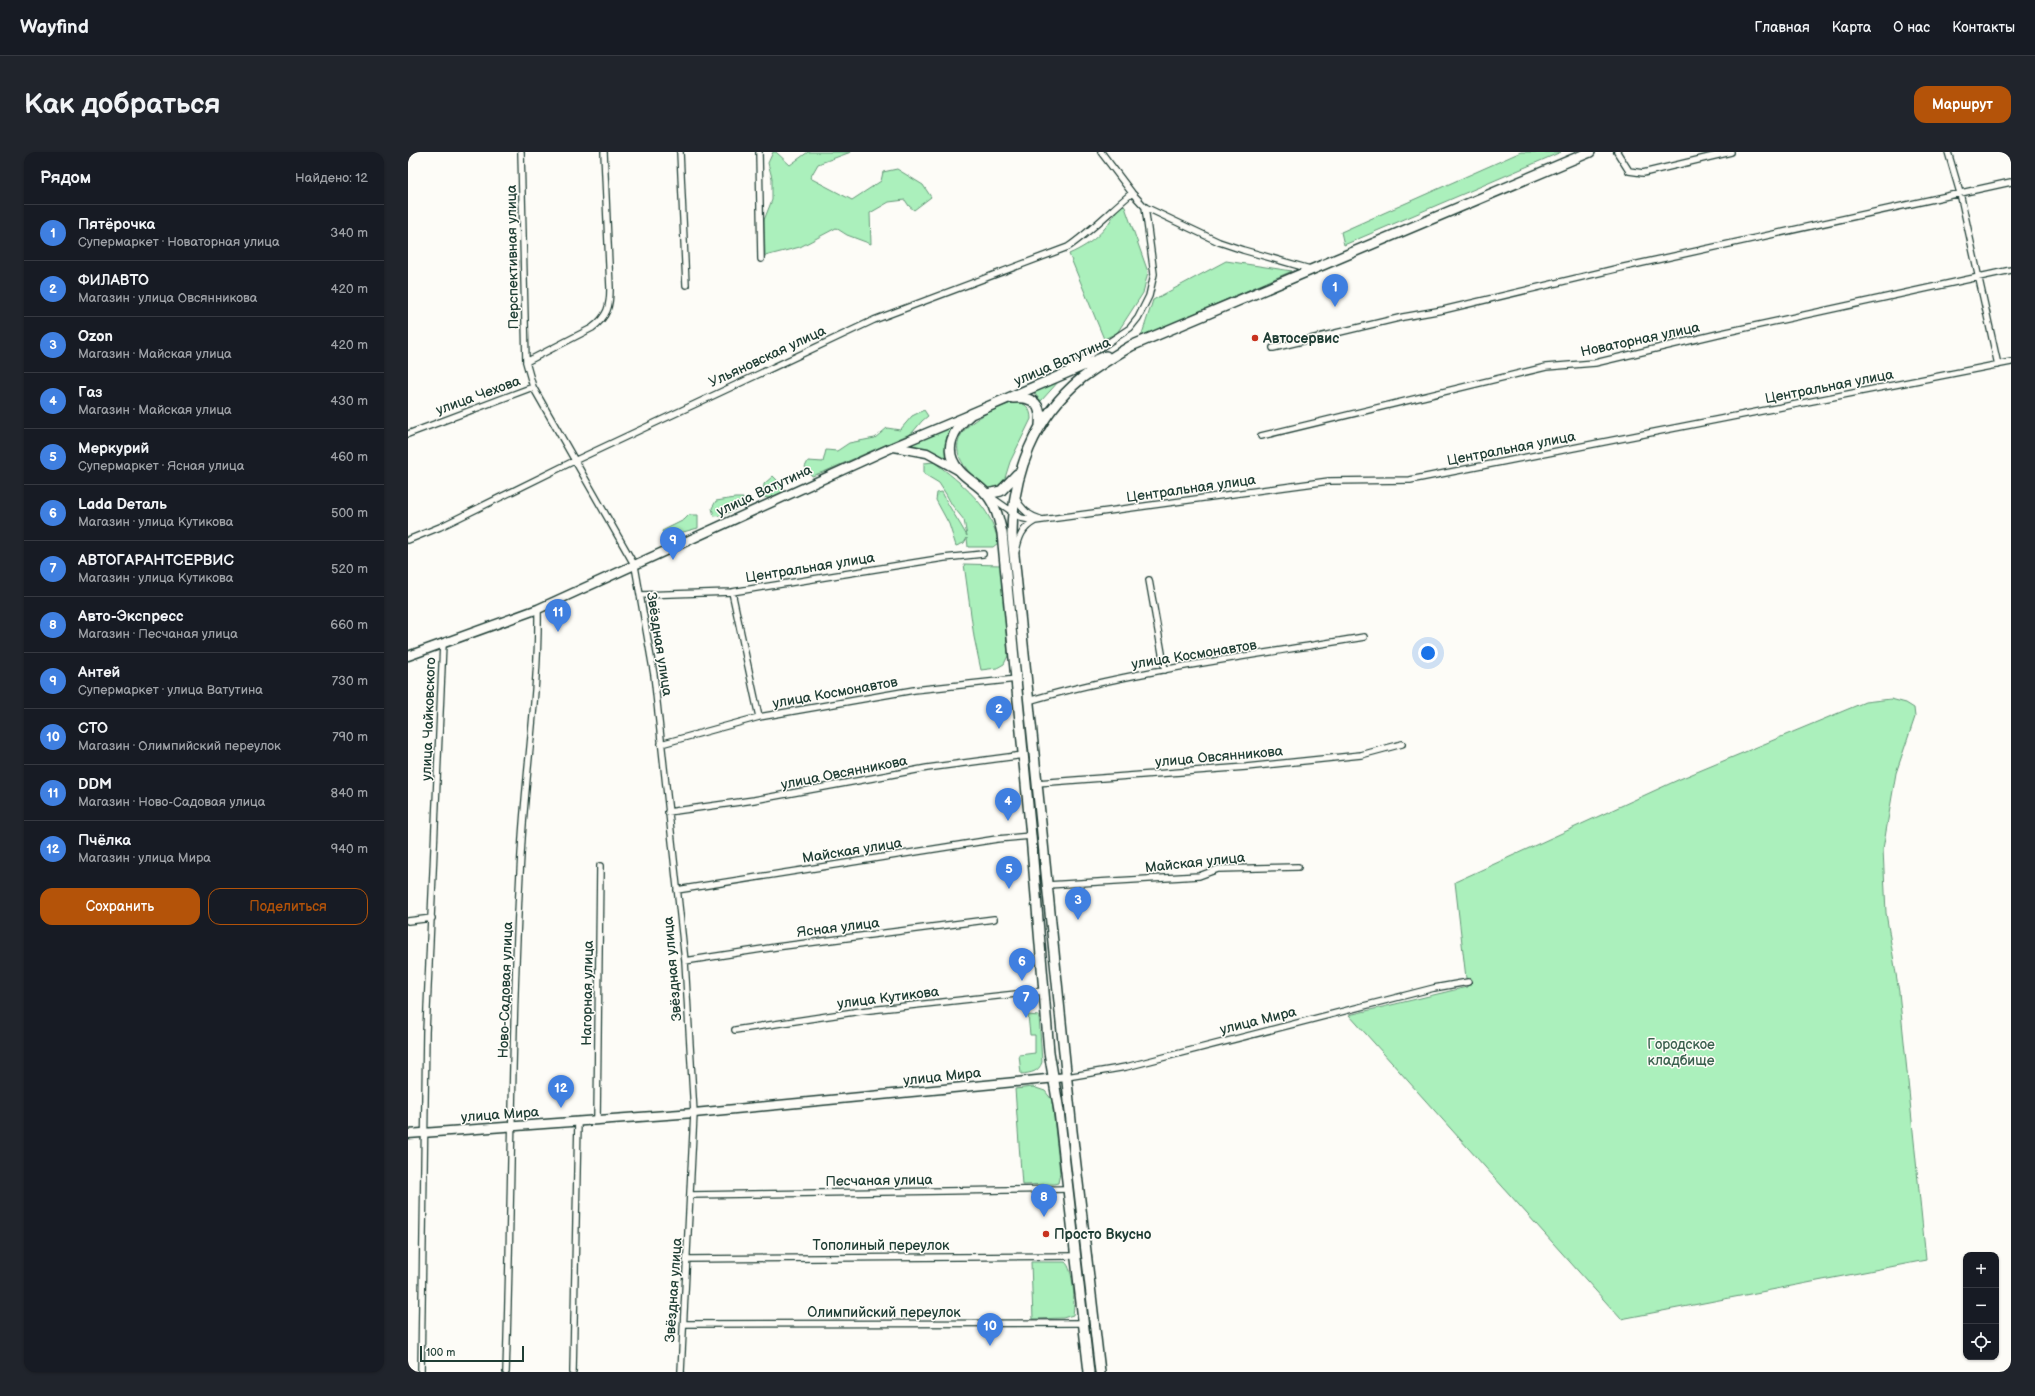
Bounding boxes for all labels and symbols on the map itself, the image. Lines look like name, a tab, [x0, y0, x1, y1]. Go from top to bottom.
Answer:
street label: Перспективная улица	[503, 184, 522, 329]
pin: 1	[1322, 274, 1348, 307]
street label: Новаторная улица	[1579, 318, 1702, 360]
street label: Ульяновская улица	[706, 322, 829, 391]
place label: Автосервис	[1262, 330, 1339, 347]
street label: улица Ватутина	[1011, 333, 1114, 389]
marker: Автосервис	[1250, 333, 1260, 343]
street label: Центральная улица	[1763, 366, 1895, 407]
street label: улица Чехова	[434, 372, 523, 419]
street label: Центральная улица	[1445, 428, 1577, 469]
street label: улица Ватутина	[714, 461, 815, 520]
street label: Центральная улица	[1125, 471, 1258, 506]
pin: 9	[660, 527, 686, 560]
street label: Центральная улица	[744, 549, 877, 586]
street label: Звёздная улица	[643, 591, 676, 698]
pin: 11	[545, 599, 571, 632]
street label: улица Космонавтов	[1130, 636, 1259, 673]
your location	[1418, 643, 1438, 663]
street label: улица Чайковского	[418, 657, 439, 781]
street label: улица Космонавтов	[771, 673, 900, 712]
pin: 2	[986, 696, 1012, 729]
street label: улица Овсянникова	[1154, 742, 1284, 771]
street label: улица Овсянникова	[779, 752, 909, 793]
pin: 4	[995, 788, 1021, 821]
street label: Майская улица	[801, 834, 904, 867]
street label: Майская улица	[1144, 849, 1247, 876]
pin: 5	[996, 856, 1022, 889]
pin: 3	[1065, 887, 1091, 920]
street label: Ясная улица	[796, 914, 881, 941]
street label: Звёздная улица	[659, 915, 686, 1022]
street label: Ново-Садовая улица	[495, 921, 516, 1059]
street label: Нагорная улица	[578, 939, 597, 1046]
pin: 6	[1009, 948, 1035, 981]
street label: улица Кутикова	[836, 983, 941, 1012]
pin: 7	[1013, 985, 1039, 1018]
street label: улица Мира	[1218, 1003, 1299, 1038]
park label: Городское кладбище	[1647, 1036, 1715, 1069]
street label: улица Мира	[902, 1064, 983, 1089]
pin: 12	[548, 1075, 574, 1108]
street label: улица Мира	[460, 1103, 540, 1126]
street label: Песчаная улица	[825, 1171, 933, 1190]
pin: 8	[1031, 1184, 1057, 1217]
place label: Просто Вкусно	[1054, 1226, 1152, 1243]
marker: Просто Вкусно	[1041, 1229, 1051, 1239]
street label: Звёздная улица	[661, 1236, 686, 1343]
street label: Тополиный переулок	[812, 1237, 950, 1254]
street label: Олимпийский переулок	[807, 1304, 961, 1321]
pin: 10	[977, 1313, 1003, 1346]
scale bar	[420, 1344, 524, 1363]

